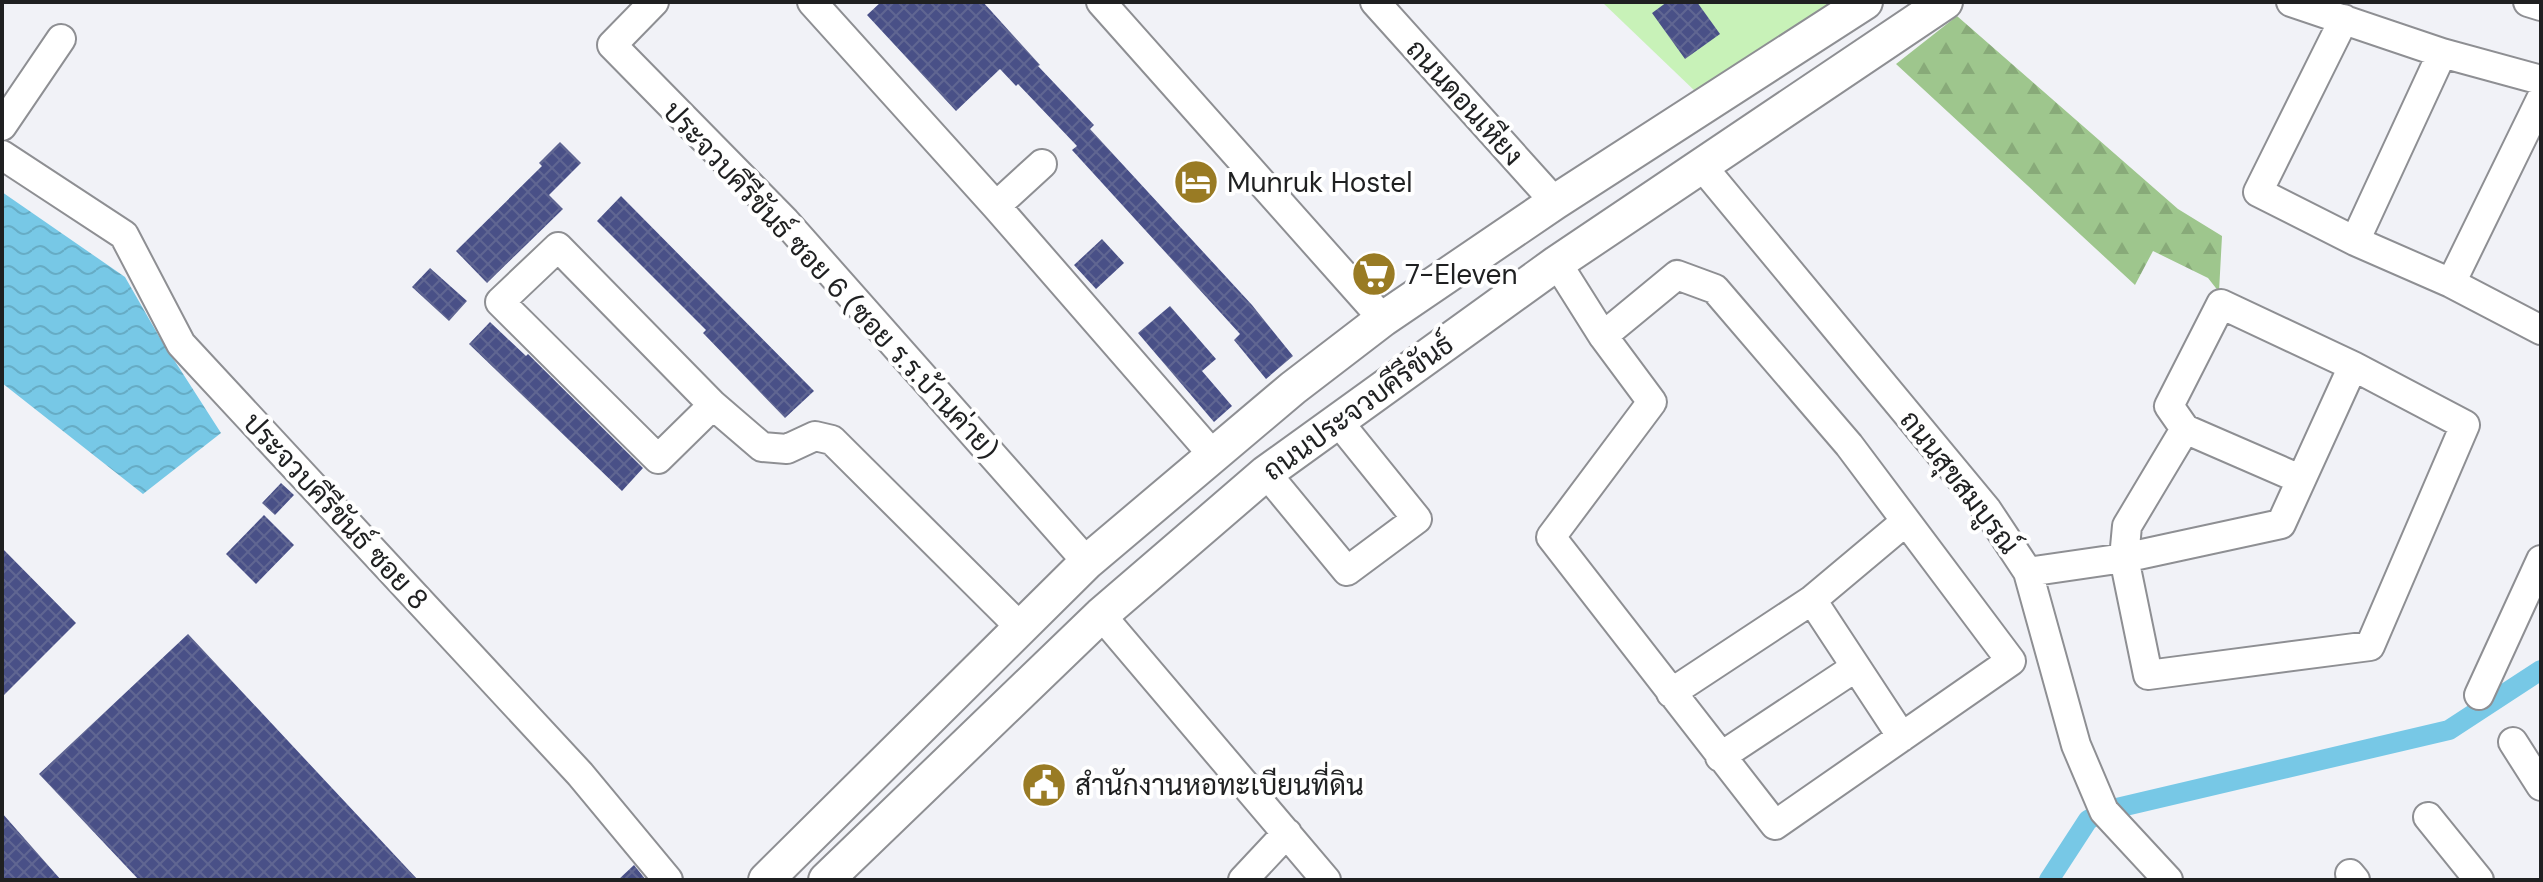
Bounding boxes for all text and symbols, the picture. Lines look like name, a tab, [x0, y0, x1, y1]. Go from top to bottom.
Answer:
street label: ถนนดอนเหียง	[1398, 31, 1531, 173]
street label: ประจวบคีรีขันธ์ ซอย 6 (ซอย ร.ร.บ้านค่าย)	[655, 93, 1007, 467]
hotel icon: Munruk Hostel	[1172, 158, 1220, 206]
place label: Munruk Hostel	[1227, 164, 1412, 201]
supermarket icon: 7-Eleven	[1350, 250, 1398, 298]
place label: 7-Eleven	[1405, 256, 1518, 293]
street label: ถนนประจวบคีรีขันธ์	[1255, 325, 1461, 489]
street label: ถนนสุขสมบูรณ์	[1891, 402, 2028, 563]
street label: ประจวบคีรีขันธ์ ซอย 8	[235, 404, 437, 618]
public building icon: สำนักงานหอทะเบียนที่ดิน	[1020, 761, 1068, 809]
place label: สำนักงานหอทะเบียนที่ดิน	[1075, 761, 1364, 804]

